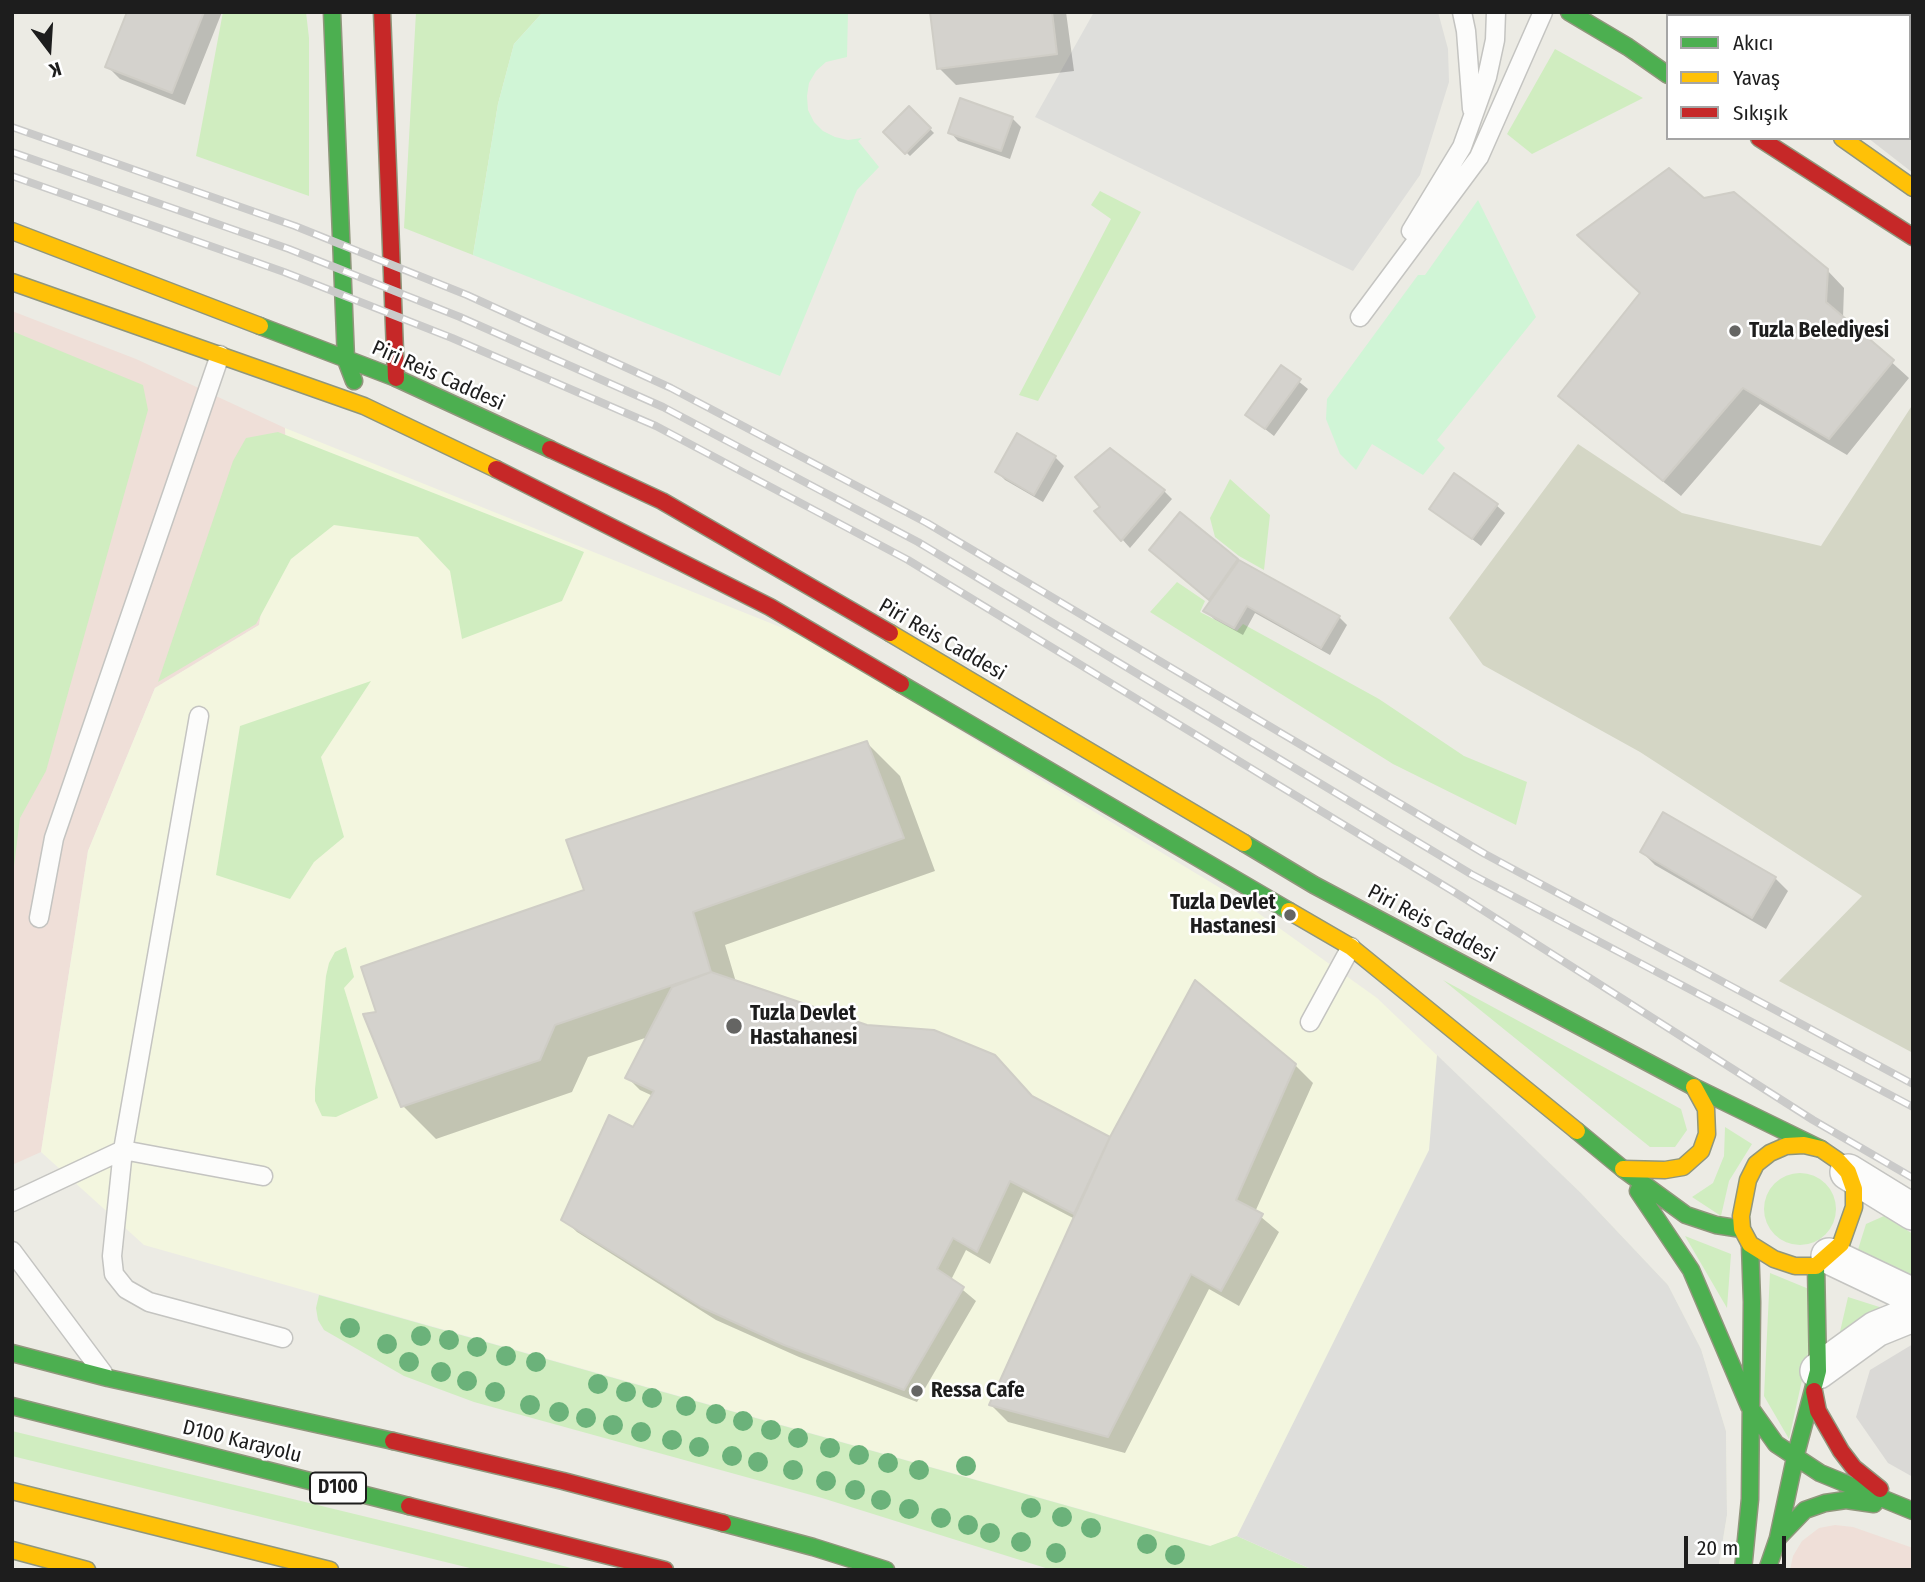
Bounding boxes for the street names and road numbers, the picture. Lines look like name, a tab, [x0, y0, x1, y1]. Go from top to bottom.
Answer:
street label: Piri Reis Caddesi	[368, 336, 508, 416]
street label: Piri Reis Caddesi	[874, 593, 1010, 687]
street label: Piri Reis Caddesi	[1363, 879, 1501, 969]
street label: D100 Karayolu	[180, 1415, 304, 1469]
road number: D100	[310, 1472, 366, 1504]

